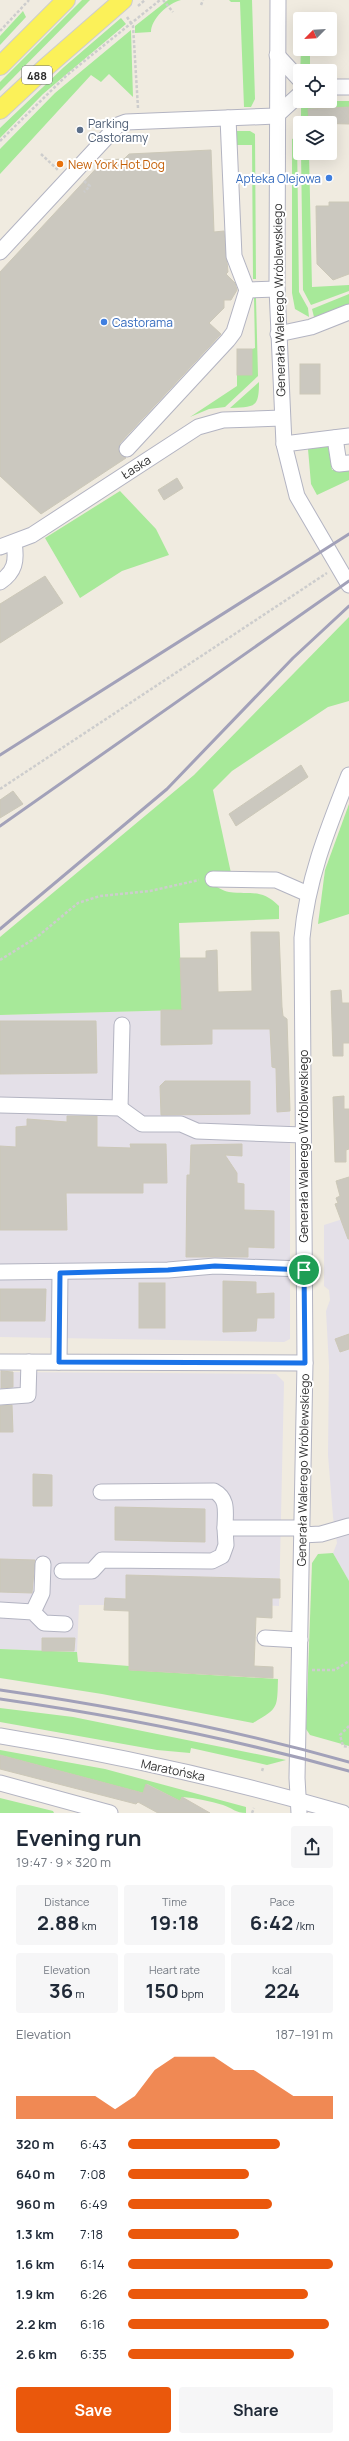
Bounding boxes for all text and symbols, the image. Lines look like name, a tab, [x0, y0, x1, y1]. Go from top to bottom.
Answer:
north arrow	[293, 12, 337, 56]
map controls	[293, 12, 337, 160]
button: locate	[293, 64, 337, 108]
road number: 488	[22, 66, 52, 84]
place label: Parking Castoramy	[88, 115, 149, 146]
button: layers	[293, 116, 337, 160]
marker: Parking Castoramy	[75, 125, 85, 135]
place label: New York Hot Dog	[68, 156, 165, 173]
marker: New York Hot Dog	[55, 159, 65, 169]
place label: Apteka Olejowa	[236, 170, 321, 187]
marker: Apteka Olejowa	[324, 173, 334, 183]
street label: Generała Walerego Wróblewskiego	[269, 203, 289, 397]
place label: Castorama	[112, 314, 173, 331]
marker: Castorama	[99, 317, 109, 327]
street label: Łaska	[118, 451, 154, 483]
street label: Generała Walerego Wróblewskiego	[295, 1050, 312, 1242]
pin	[287, 1253, 321, 1287]
icon: arrive	[293, 1259, 315, 1281]
street label: Generała Walerego Wróblewskiego	[293, 1373, 313, 1567]
street label: Maratońska	[139, 1755, 207, 1785]
text: Evening run	[16, 1823, 141, 1853]
button: share	[291, 1826, 333, 1868]
text: 19:47 · 9 × 320 m	[16, 1853, 111, 1871]
text: Distance	[44, 1894, 89, 1909]
text: Time	[162, 1894, 187, 1909]
text: Pace	[270, 1894, 295, 1909]
text: 2.88	[37, 1909, 80, 1936]
text: 19:18	[150, 1909, 199, 1936]
text: 6:42	[250, 1909, 293, 1936]
text: km	[80, 1918, 97, 1933]
text: /km	[293, 1918, 314, 1933]
text: Elevation	[44, 1962, 90, 1977]
text: Heart rate	[149, 1962, 200, 1977]
text: kcal	[272, 1962, 292, 1977]
text: 36	[49, 1977, 73, 2004]
text: 150	[145, 1977, 179, 2004]
text: 224	[264, 1977, 300, 2004]
text: m	[73, 1986, 85, 2001]
text: bpm	[179, 1986, 204, 2001]
text: Elevation	[16, 2025, 71, 2043]
text: 187–191 m	[275, 2025, 333, 2043]
text: 320 m	[16, 2135, 54, 2153]
text: 6:43	[80, 2135, 107, 2153]
text: 640 m	[16, 2165, 55, 2183]
text: 7:08	[80, 2165, 106, 2183]
text: 960 m	[16, 2195, 55, 2213]
text: 6:49	[80, 2195, 108, 2213]
text: 1.3 km	[16, 2225, 54, 2243]
text: 7:18	[80, 2225, 103, 2243]
text: 1.6 km	[16, 2255, 54, 2273]
text: 6:14	[80, 2255, 105, 2273]
text: 1.9 km	[16, 2285, 54, 2303]
text: 6:26	[80, 2285, 107, 2303]
text: 2.2 km	[16, 2315, 57, 2333]
text: 6:16	[80, 2315, 105, 2333]
text: 2.6 km	[16, 2345, 57, 2363]
text: 6:35	[80, 2345, 107, 2363]
button: Save	[16, 2387, 171, 2433]
button: Share	[179, 2387, 333, 2433]

